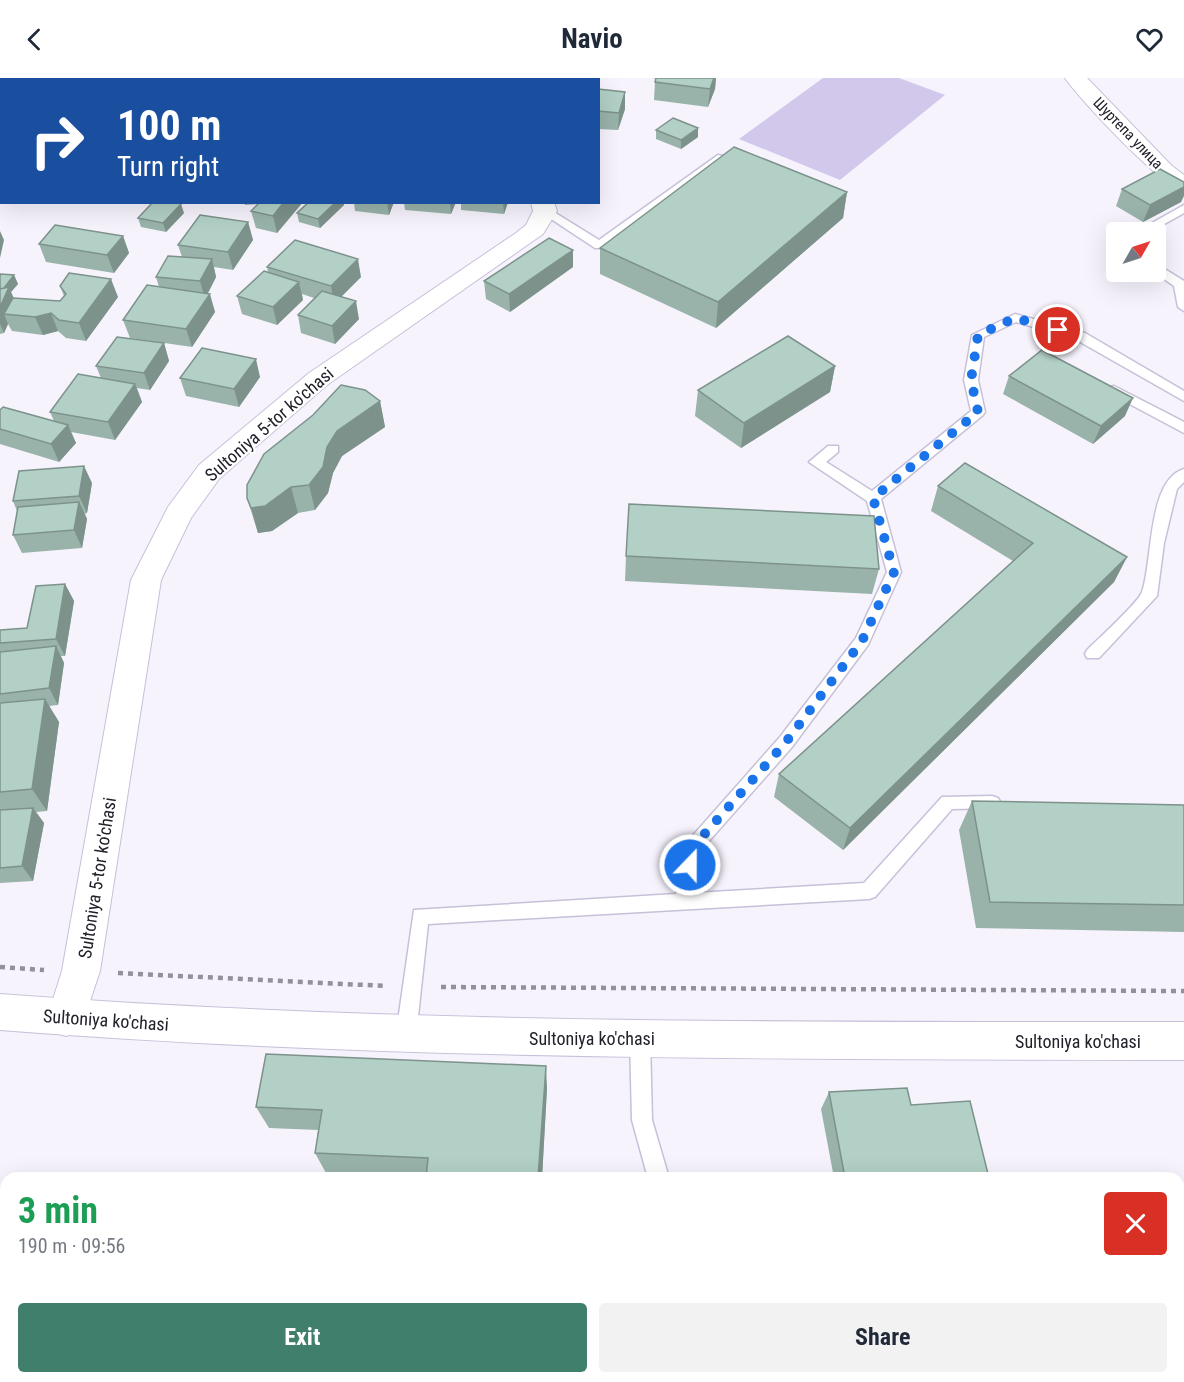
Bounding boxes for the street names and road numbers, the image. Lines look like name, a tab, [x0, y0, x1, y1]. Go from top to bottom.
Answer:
street label: Шуртепа улица	[1089, 93, 1167, 173]
street label: Sultoniya 5-tor ko'chasi	[201, 363, 337, 485]
street label: Sultoniya 5-tor ko'chasi	[74, 796, 120, 960]
street label: Sultoniya ko'chasi	[42, 1005, 170, 1035]
street label: Sultoniya ko'chasi	[529, 1028, 655, 1049]
street label: Sultoniya ko'chasi	[1015, 1031, 1141, 1052]

